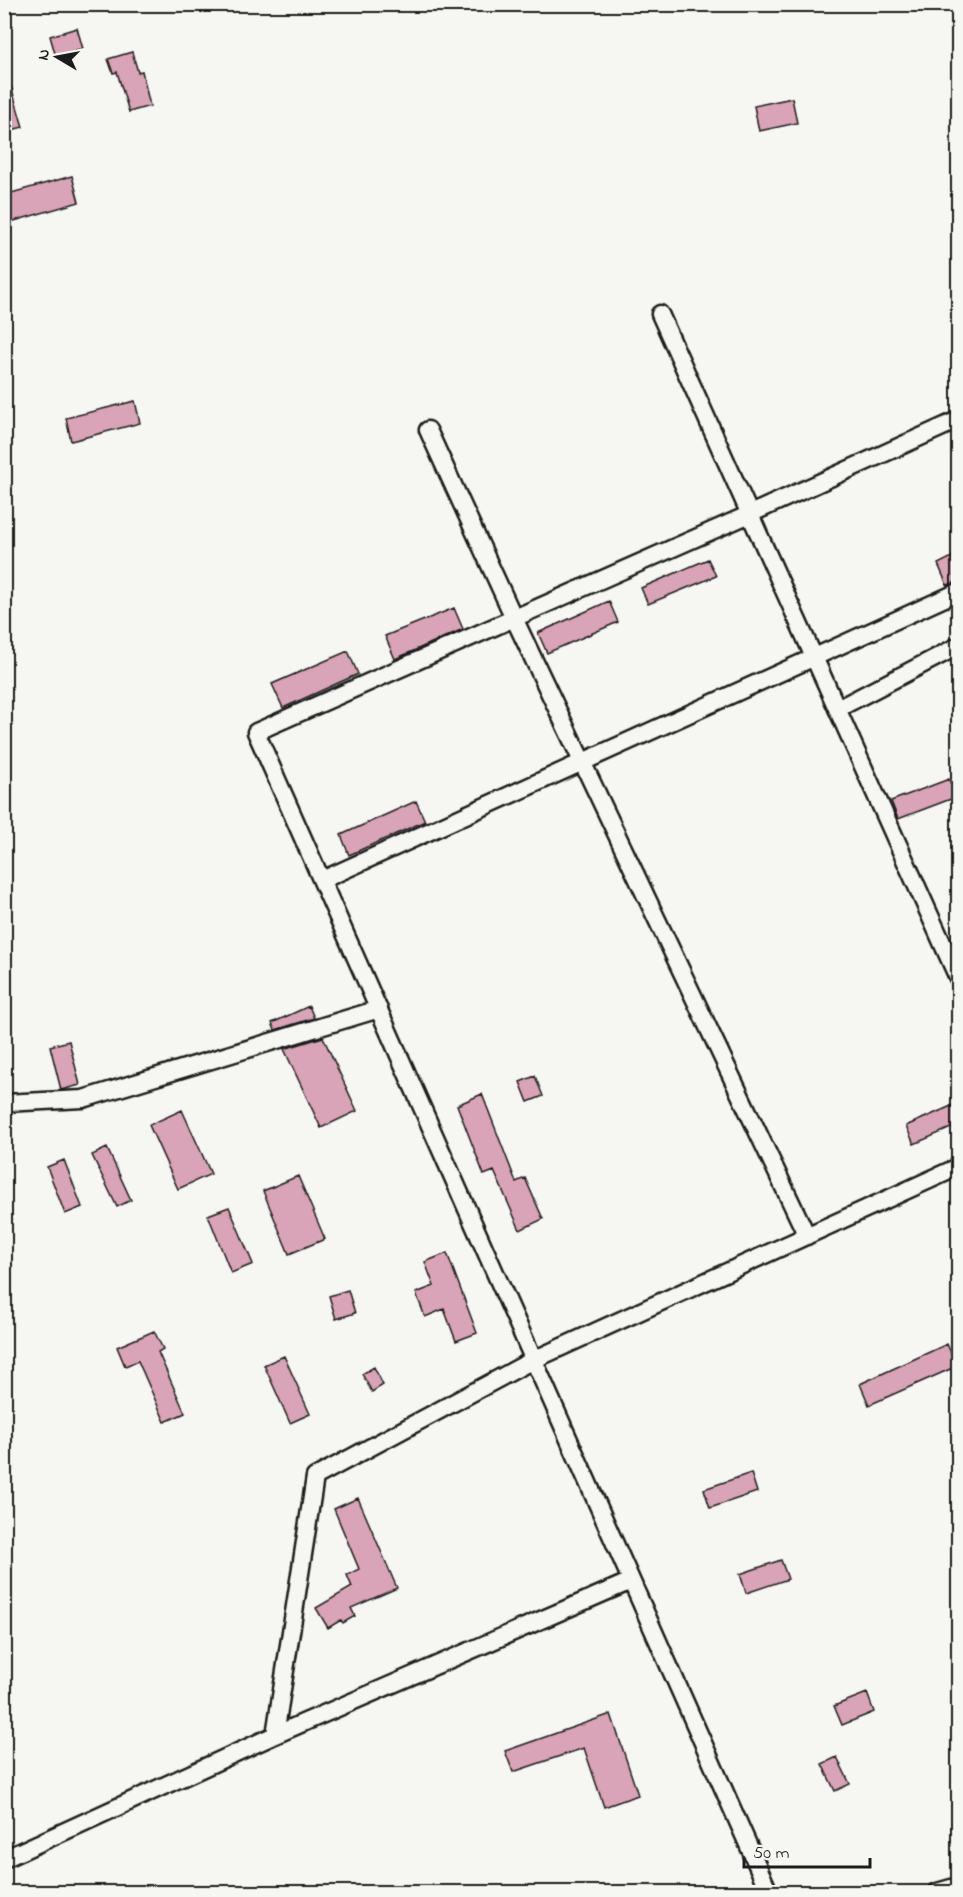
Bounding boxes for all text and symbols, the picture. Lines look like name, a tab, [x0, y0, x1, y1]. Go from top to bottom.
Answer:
north arrow	[27, 27, 87, 87]
text: N	[31, 47, 57, 62]
scale bar	[744, 1831, 870, 1869]
text: 50 m	[753, 1841, 790, 1867]

